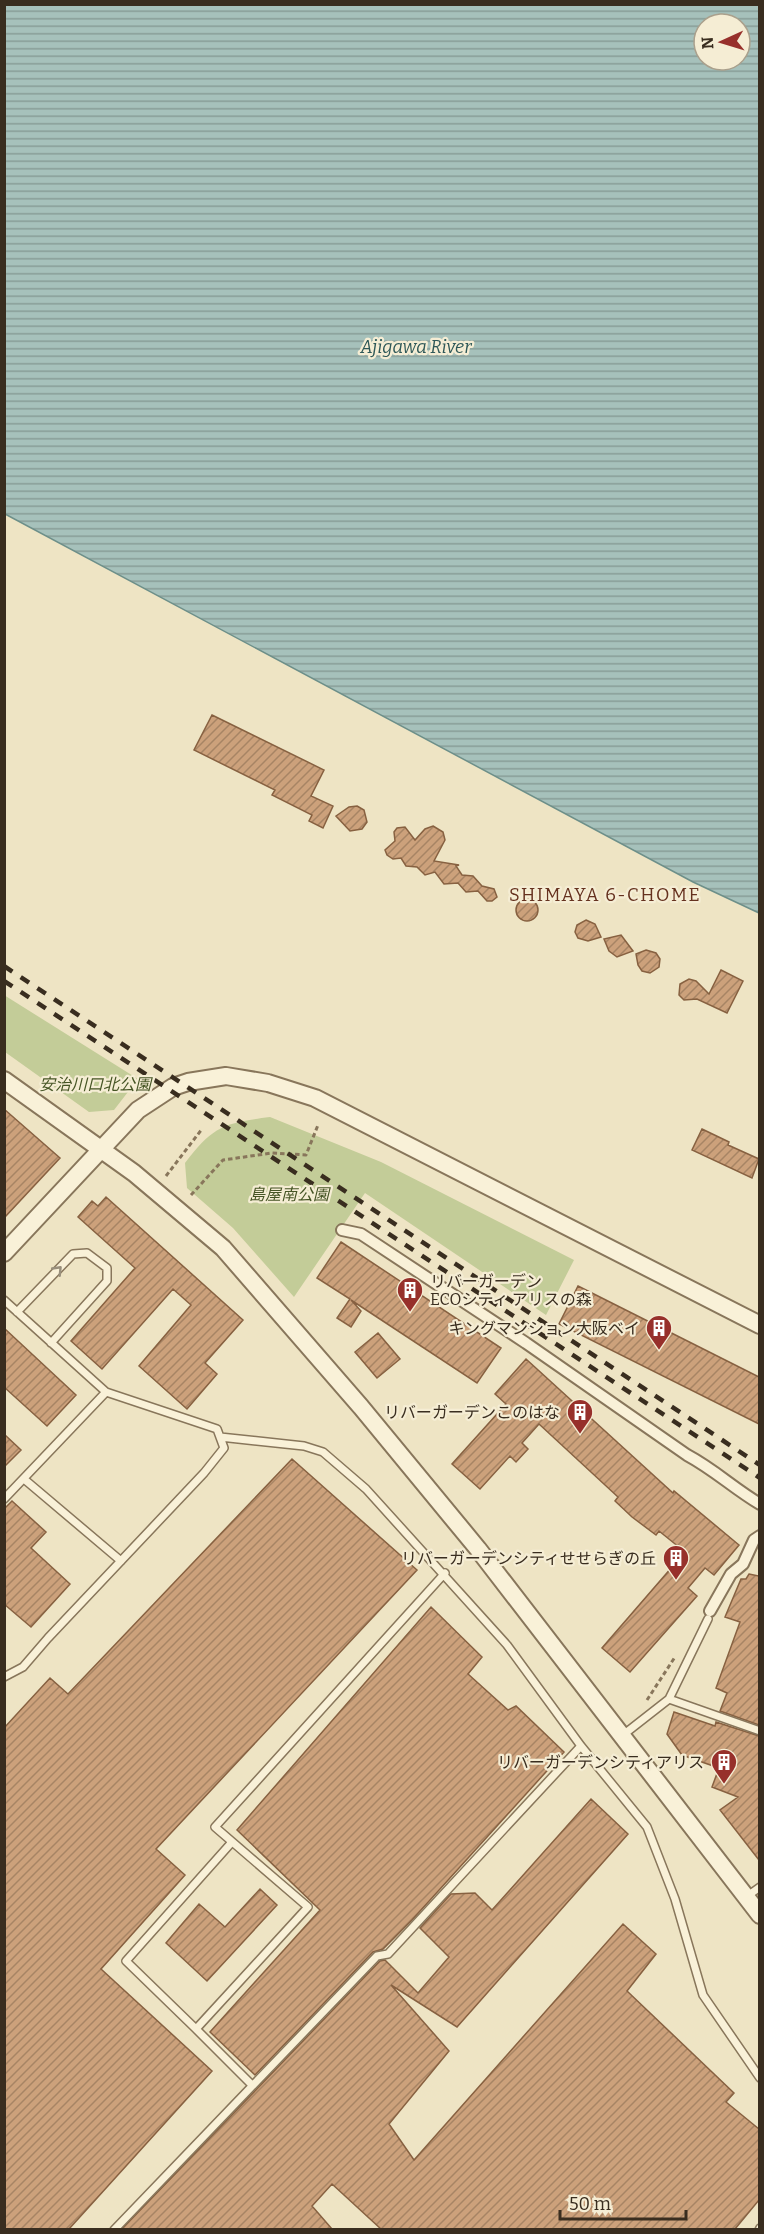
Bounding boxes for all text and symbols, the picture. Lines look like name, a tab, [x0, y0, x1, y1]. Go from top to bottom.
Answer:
north arrow	[692, 12, 752, 72]
text: N	[698, 36, 717, 50]
water label: Ajigawa River	[360, 336, 472, 358]
district label: SHIMAYA 6-CHOME	[509, 884, 701, 906]
park label: 安治川口北公園	[39, 1075, 153, 1094]
park label: 島屋南公園	[249, 1185, 331, 1204]
one-way arrow	[51, 1266, 62, 1276]
place label: リバーガーデン ECOシティ アリスの森	[430, 1272, 592, 1309]
building icon: リバーガーデン ECOシティ アリスの森	[395, 1275, 425, 1313]
building icon: キングマンション大阪ベイ	[644, 1313, 674, 1351]
place label: キングマンション大阪ベイ	[448, 1319, 640, 1338]
building icon: リバーガーデンこのはな	[565, 1397, 595, 1435]
place label: リバーガーデンこのはな	[384, 1403, 560, 1422]
building icon: リバーガーデンシティせせらぎの丘	[661, 1543, 691, 1581]
place label: リバーガーデンシティせせらぎの丘	[401, 1549, 656, 1568]
building icon: リバーガーデンシティアリス	[709, 1747, 739, 1785]
place label: リバーガーデンシティアリス	[497, 1753, 704, 1772]
scale bar	[560, 2183, 686, 2221]
text: 50 m	[569, 2193, 611, 2215]

